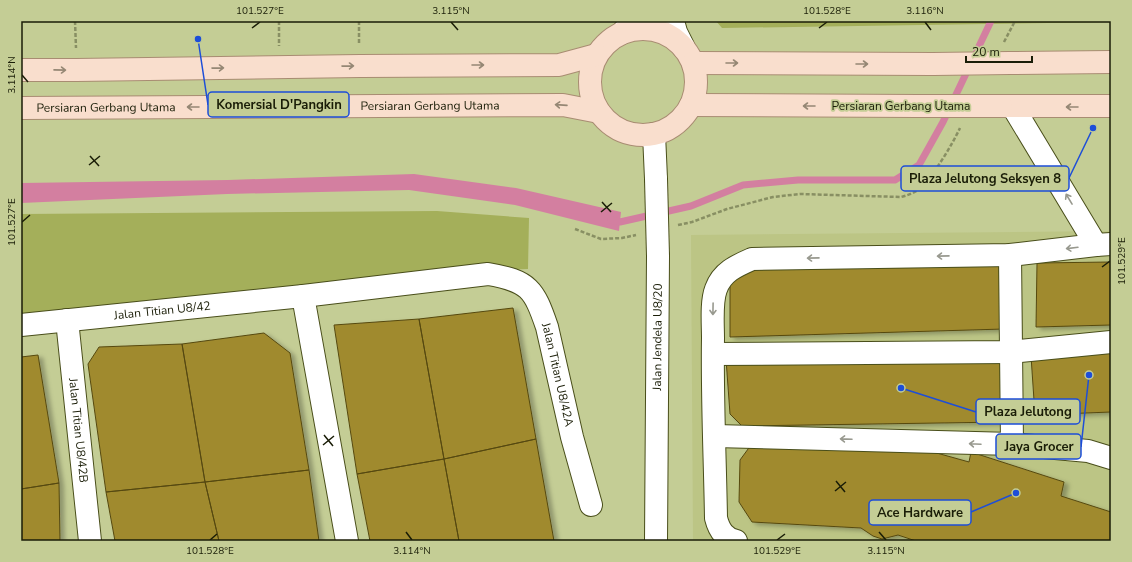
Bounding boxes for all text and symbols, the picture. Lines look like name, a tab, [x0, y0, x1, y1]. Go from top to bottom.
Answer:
text: 101.527°E	[236, 4, 284, 18]
text: 3.115°N	[432, 4, 470, 18]
text: 101.528°E	[803, 4, 851, 18]
text: 3.116°N	[906, 4, 944, 18]
scale bar	[966, 38, 1032, 64]
text: 20 m	[972, 44, 1000, 60]
text: 3.114°N	[5, 56, 19, 94]
one-way arrow	[725, 59, 738, 67]
one-way arrow	[855, 60, 868, 68]
one-way arrow	[471, 61, 484, 69]
one-way arrow	[341, 62, 354, 70]
one-way arrow	[211, 64, 224, 72]
one-way arrow	[53, 66, 66, 74]
callout: Komersial D'Pangkin	[208, 92, 349, 117]
text: Komersial D'Pangkin	[216, 96, 342, 114]
street label: Persiaran Gerbang Utama	[360, 97, 500, 114]
street label: Persiaran Gerbang Utama	[832, 98, 970, 114]
street label: Persiaran Gerbang Utama	[36, 99, 176, 116]
one-way arrow	[555, 102, 568, 109]
one-way arrow	[803, 102, 816, 109]
one-way arrow	[187, 103, 200, 111]
one-way arrow	[1066, 103, 1079, 111]
callout: Plaza Jelutong Seksyen 8	[901, 166, 1069, 191]
text: Plaza Jelutong Seksyen 8	[909, 170, 1061, 188]
one-way arrow	[1065, 194, 1073, 205]
text: 101.527°E	[5, 198, 19, 246]
text: 101.529°E	[1115, 237, 1129, 285]
one-way arrow	[1066, 244, 1079, 252]
one-way arrow	[937, 252, 950, 260]
one-way arrow	[807, 254, 820, 262]
street label: Jalan Jendela U8/20	[649, 283, 666, 392]
street label: Jalan Titian U8/42	[112, 298, 211, 324]
one-way arrow	[710, 302, 717, 315]
street label: Jalan Titian U8/42A	[538, 320, 577, 428]
street label: Jalan Titian U8/42B	[65, 376, 92, 484]
callout: Plaza Jelutong	[976, 399, 1080, 424]
text: Plaza Jelutong	[984, 403, 1072, 421]
callout: Jaya Grocer	[996, 434, 1081, 459]
one-way arrow	[840, 435, 853, 443]
text: Jaya Grocer	[1003, 438, 1074, 456]
one-way arrow	[969, 440, 982, 447]
callout: Ace Hardware	[869, 500, 971, 525]
text: Ace Hardware	[877, 504, 963, 522]
text: 101.528°E	[186, 544, 234, 558]
text: 3.114°N	[393, 544, 431, 558]
text: 101.529°E	[753, 544, 801, 558]
text: 3.115°N	[867, 544, 905, 558]

